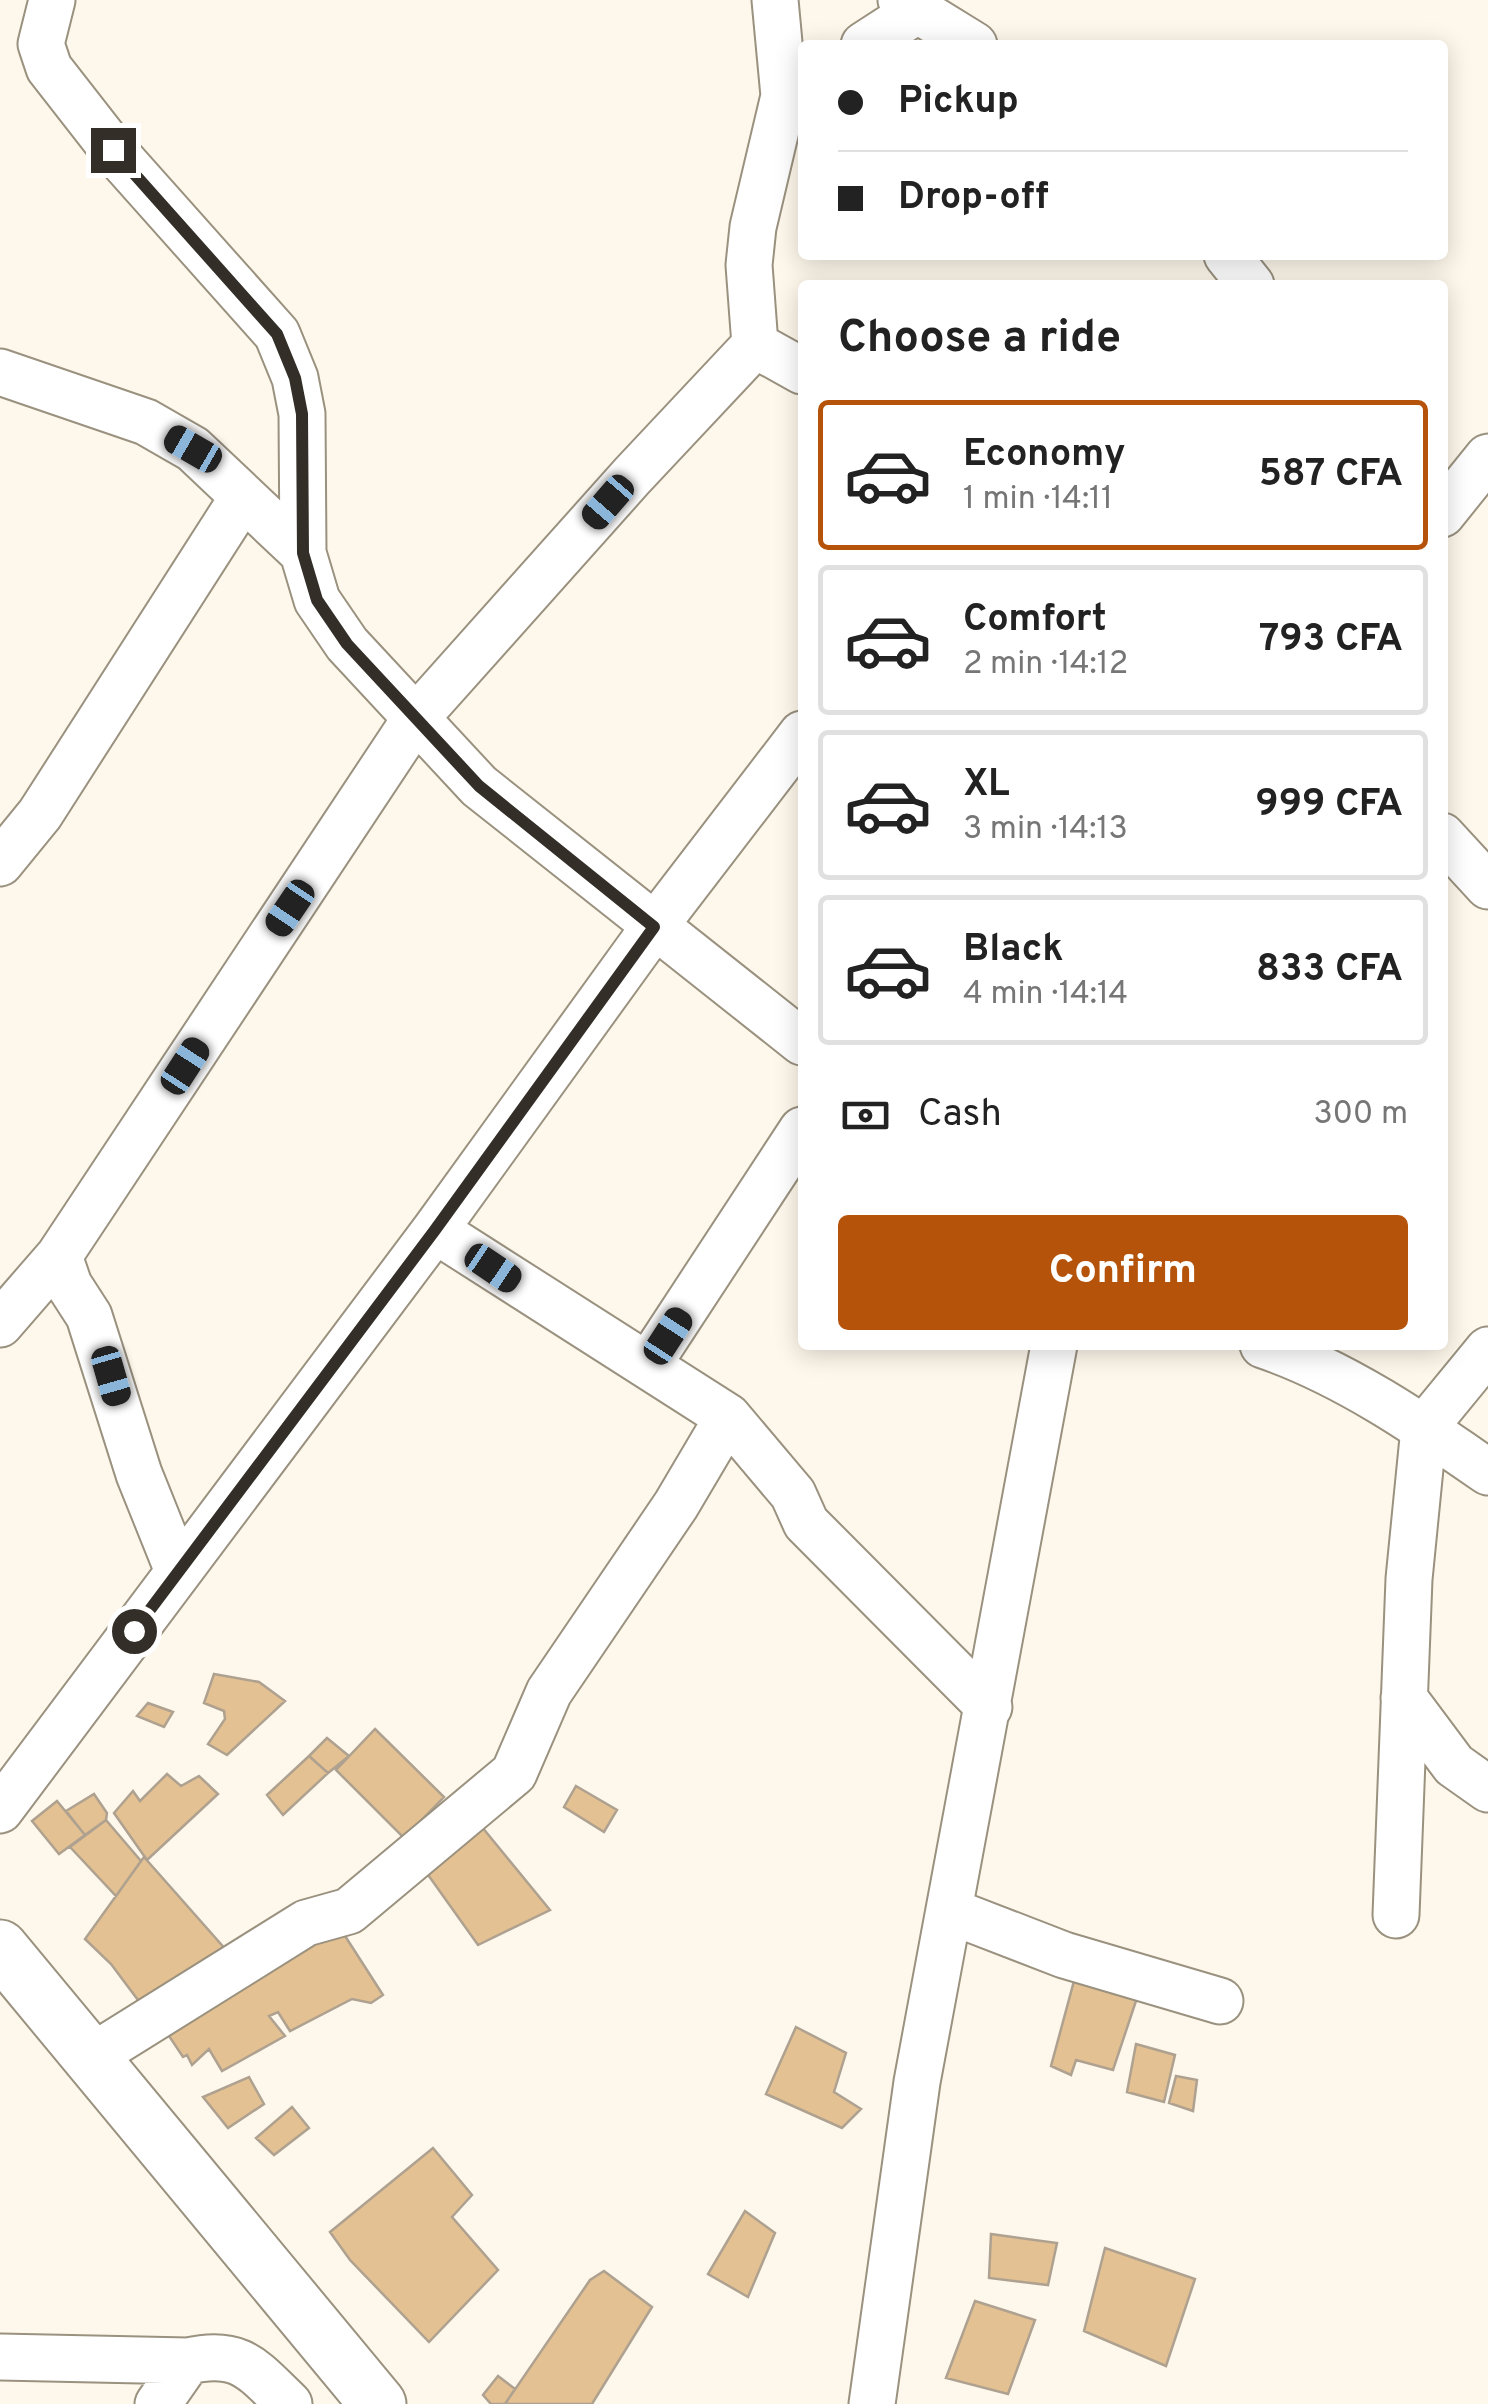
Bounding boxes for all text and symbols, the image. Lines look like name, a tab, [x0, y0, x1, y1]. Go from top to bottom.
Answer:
text: Pickup	[898, 78, 1019, 127]
route end	[91, 128, 136, 173]
text: Drop-off	[898, 174, 1049, 223]
text: Choose a ride	[838, 311, 1121, 368]
car	[160, 421, 226, 477]
icon: car	[843, 430, 933, 520]
text: Economy	[963, 431, 1125, 480]
text: 587 CFA	[1259, 451, 1403, 500]
car	[577, 470, 639, 534]
text: 1 min · 14:11	[963, 480, 1113, 520]
icon: car	[843, 595, 933, 685]
text: Comfort	[963, 596, 1107, 645]
text: 793 CFA	[1259, 616, 1403, 665]
text: 2 min · 14:12	[963, 645, 1128, 685]
icon: car	[843, 760, 933, 850]
text: XL	[963, 761, 1010, 810]
text: 999 CFA	[1255, 781, 1403, 830]
text: 3 min · 14:13	[963, 810, 1128, 850]
car	[261, 875, 319, 941]
icon: car	[843, 925, 933, 1015]
text: Black	[963, 926, 1063, 975]
text: 833 CFA	[1256, 946, 1403, 995]
text: 4 min · 14:14	[963, 975, 1128, 1015]
car	[156, 1033, 214, 1099]
icon: cash	[838, 1088, 893, 1143]
text: Cash	[918, 1091, 1002, 1140]
text: 300 m	[1314, 1095, 1408, 1135]
button: Confirm	[838, 1215, 1408, 1330]
car	[460, 1239, 526, 1297]
car	[639, 1303, 697, 1369]
car	[88, 1343, 134, 1409]
route start	[112, 1609, 157, 1654]

